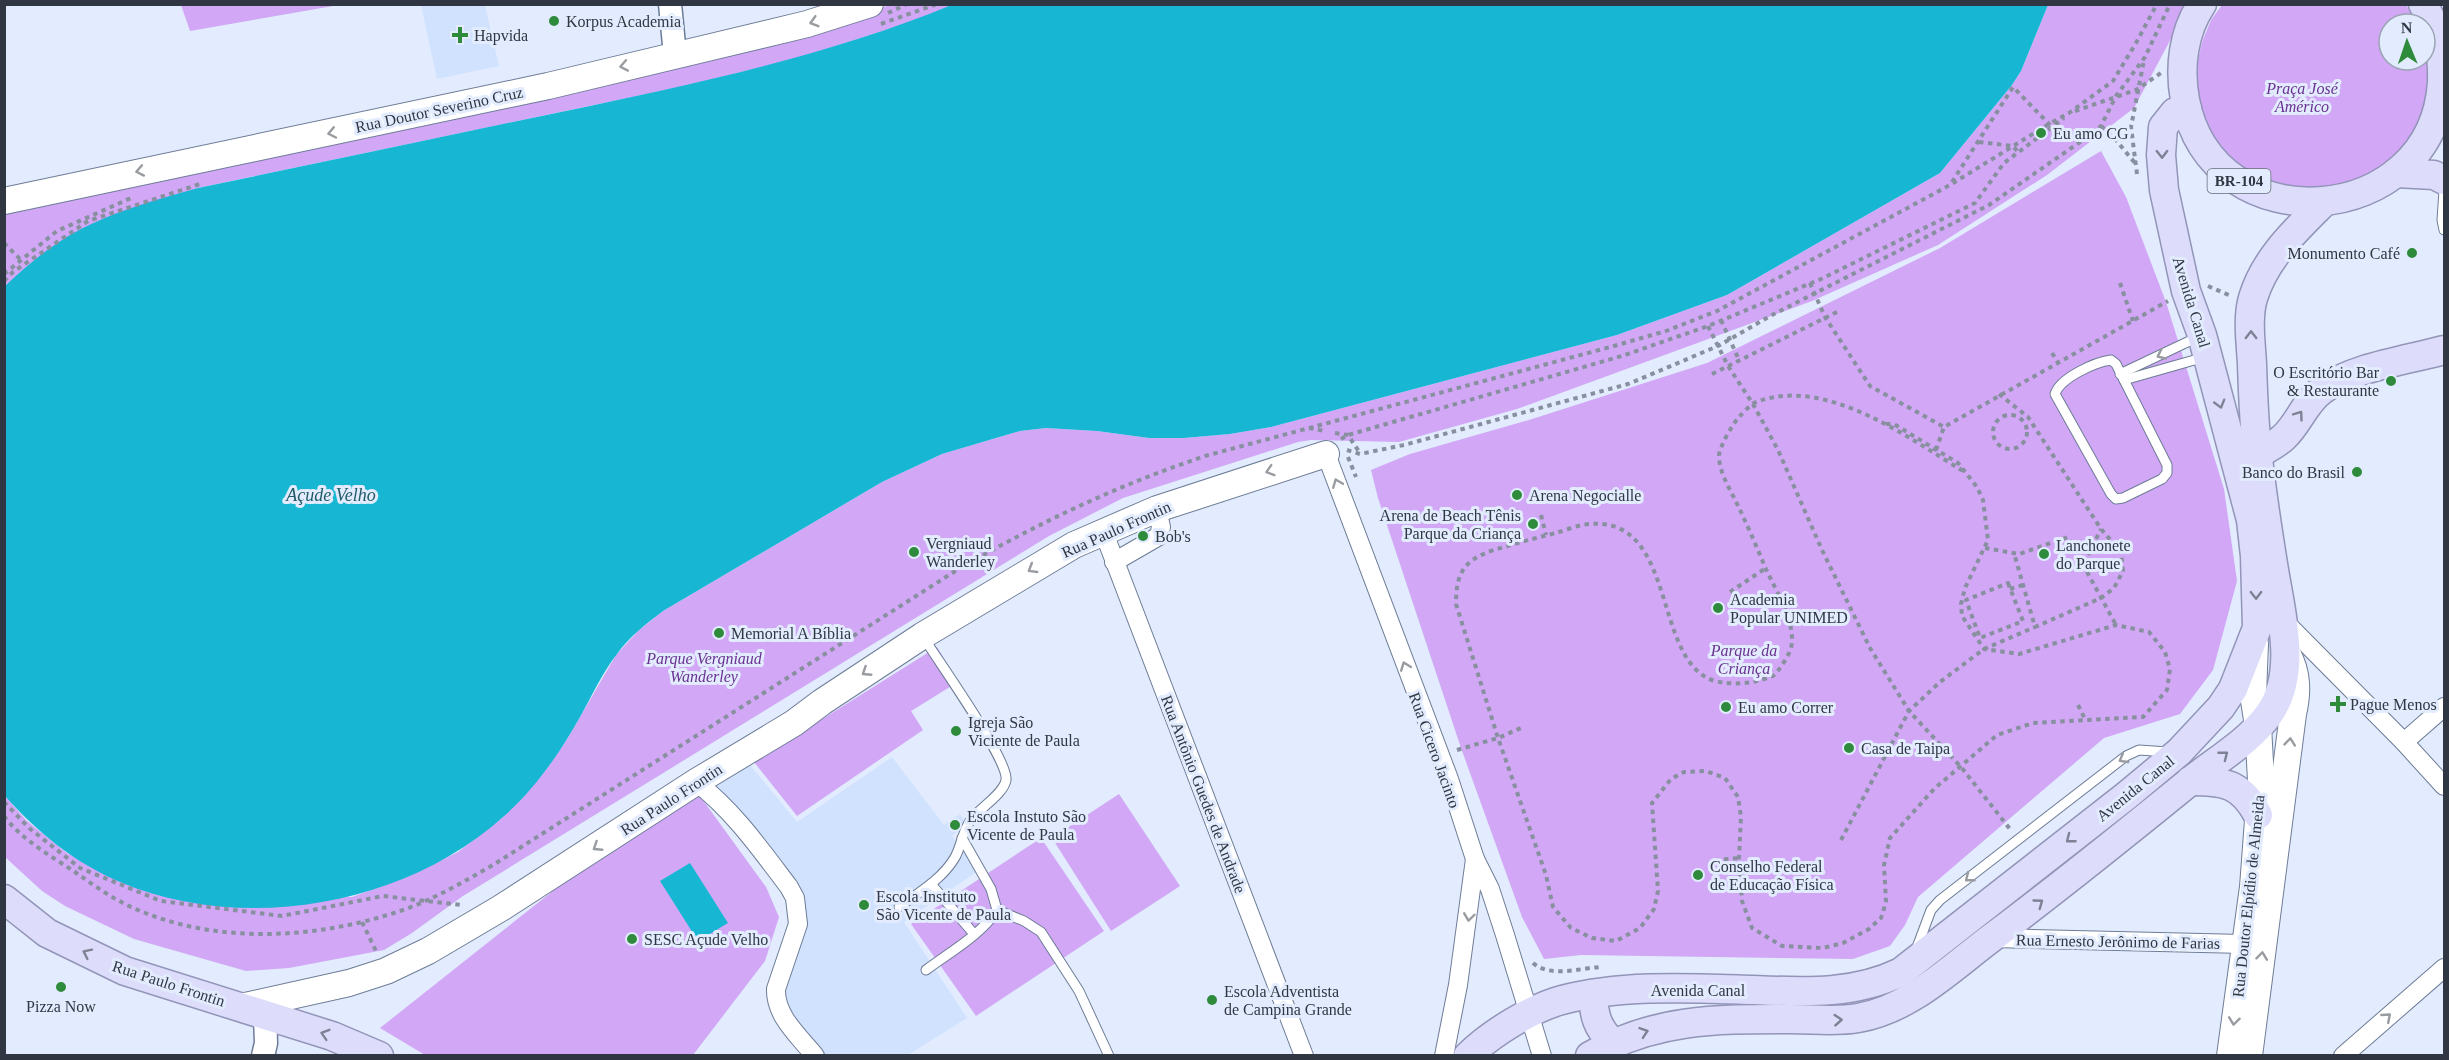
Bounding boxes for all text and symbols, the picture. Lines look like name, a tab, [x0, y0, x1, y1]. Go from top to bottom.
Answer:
north arrow	[2377, 12, 2437, 72]
place label: Korpus Academia	[566, 13, 681, 31]
marker: Korpus Academia	[547, 14, 561, 28]
one-way arrow	[809, 15, 820, 27]
text: N	[2400, 19, 2413, 36]
marker: Hapvida	[451, 26, 469, 44]
place label: Hapvida	[474, 27, 528, 45]
one-way arrow	[619, 59, 629, 72]
park label: Praça José Américo	[2265, 80, 2339, 115]
street label: Rua Doutor Severino Cruz	[354, 83, 525, 136]
place label: Eu amo CG	[2053, 125, 2129, 142]
one-way arrow	[327, 126, 337, 139]
marker: Eu amo CG	[2034, 126, 2048, 140]
one-way arrow	[2156, 149, 2168, 158]
one-way arrow	[136, 164, 146, 177]
road number: BR-104	[2208, 169, 2270, 193]
place label: Monumento Café	[2288, 245, 2400, 262]
marker: Monumento Café	[2405, 246, 2419, 260]
street label: Avenida Canal	[2170, 255, 2214, 350]
one-way arrow	[2245, 331, 2257, 340]
one-way arrow	[2157, 347, 2168, 359]
place label: O Escritório Bar & Restaurante	[2273, 364, 2380, 399]
marker: O Escritório Bar & Restaurante	[2384, 374, 2398, 388]
one-way arrow	[2213, 398, 2225, 409]
one-way arrow	[2292, 411, 2303, 422]
one-way arrow	[1265, 464, 1276, 476]
place label: Banco do Brasil	[2242, 464, 2346, 481]
marker: Banco do Brasil	[2350, 465, 2364, 479]
one-way arrow	[1332, 479, 1344, 490]
water label: Açude Velho	[285, 485, 376, 505]
place label: Arena Negocialle	[1529, 487, 1641, 505]
marker: Arena Negocialle	[1510, 488, 1524, 502]
street label: Rua Paulo Frontin	[1059, 498, 1173, 561]
place label: Arena de Beach Tênis Parque da Criança	[1380, 507, 1521, 543]
marker: Arena de Beach Tênis Parque da Criança	[1526, 517, 1540, 531]
place label: Bob's	[1155, 528, 1191, 545]
marker: Bob's	[1136, 529, 1150, 543]
place label: Vergniaud Wanderley	[926, 535, 995, 571]
place label: Lanchonete do Parque	[2056, 537, 2131, 573]
marker: Vergniaud Wanderley	[907, 545, 921, 559]
marker: Lanchonete do Parque	[2037, 547, 2051, 561]
one-way arrow	[1028, 562, 1038, 574]
one-way arrow	[2250, 590, 2262, 599]
place label: Academia Popular UNIMED	[1730, 591, 1848, 627]
marker: Academia Popular UNIMED	[1711, 601, 1725, 615]
place label: Memorial A Bíblia	[731, 625, 851, 642]
marker: Memorial A Bíblia	[712, 626, 726, 640]
park label: Parque da Criança	[1710, 642, 1777, 678]
park label: Parque Vergniaud Wanderley	[645, 650, 763, 686]
one-way arrow	[1399, 662, 1412, 672]
one-way arrow	[862, 665, 873, 676]
street label: Rua Cicero Jacinto	[1406, 690, 1463, 810]
street label: Rua Antônio Guedes de Andrade	[1158, 693, 1249, 896]
place label: Pague Menos	[2350, 696, 2437, 714]
marker: Pague Menos	[2331, 697, 2345, 711]
place label: Eu amo Correr	[1738, 699, 1834, 716]
marker: Eu amo Correr	[1719, 700, 1733, 714]
place label: Igreja São Viciente de Paula	[968, 714, 1080, 749]
marker: Igreja São Viciente de Paula	[949, 724, 963, 738]
one-way arrow	[2283, 737, 2296, 746]
place label: Casa de Taipa	[1861, 740, 1950, 758]
marker: Casa de Taipa	[1842, 741, 1856, 755]
one-way arrow	[2119, 751, 2129, 763]
street label: Avenida Canal	[2093, 752, 2178, 825]
one-way arrow	[2217, 752, 2228, 763]
street label: Rua Paulo Frontin	[617, 760, 725, 839]
street label: Rua Doutor Elpídio de Almeida	[2229, 794, 2269, 998]
place label: Escola Instuto São Vicente de Paula	[967, 808, 1086, 843]
marker: Escola Instuto São Vicente de Paula	[948, 818, 962, 832]
one-way arrow	[2066, 832, 2077, 843]
one-way arrow	[593, 839, 603, 851]
place label: Conselho Federal de Educação Física	[1710, 858, 1834, 894]
marker: Conselho Federal de Educação Física	[1691, 868, 1705, 882]
one-way arrow	[1964, 870, 1975, 881]
place label: Escola Instituto São Vicente de Paula	[876, 888, 1011, 923]
marker: Escola Instituto São Vicente de Paula	[857, 898, 871, 912]
one-way arrow	[2033, 899, 2044, 910]
one-way arrow	[1463, 913, 1475, 922]
place label: SESC Açude Velho	[644, 931, 768, 949]
street label: Rua Ernesto Jerônimo de Farias	[2016, 931, 2220, 952]
marker: SESC Açude Velho	[625, 932, 639, 946]
one-way arrow	[82, 949, 93, 961]
one-way arrow	[2255, 951, 2268, 960]
street label: Rua Paulo Frontin	[110, 957, 227, 1010]
marker: Pizza Now	[54, 980, 68, 994]
street label: Avenida Canal	[1651, 982, 1746, 999]
place label: Escola Adventista de Campina Grande	[1224, 983, 1352, 1019]
marker: Escola Adventista de Campina Grande	[1205, 993, 1219, 1007]
place label: Pizza Now	[26, 998, 96, 1015]
one-way arrow	[2380, 1013, 2391, 1024]
one-way arrow	[1833, 1014, 1842, 1027]
one-way arrow	[2229, 1016, 2241, 1025]
one-way arrow	[1638, 1027, 1649, 1039]
one-way arrow	[320, 1029, 331, 1041]

